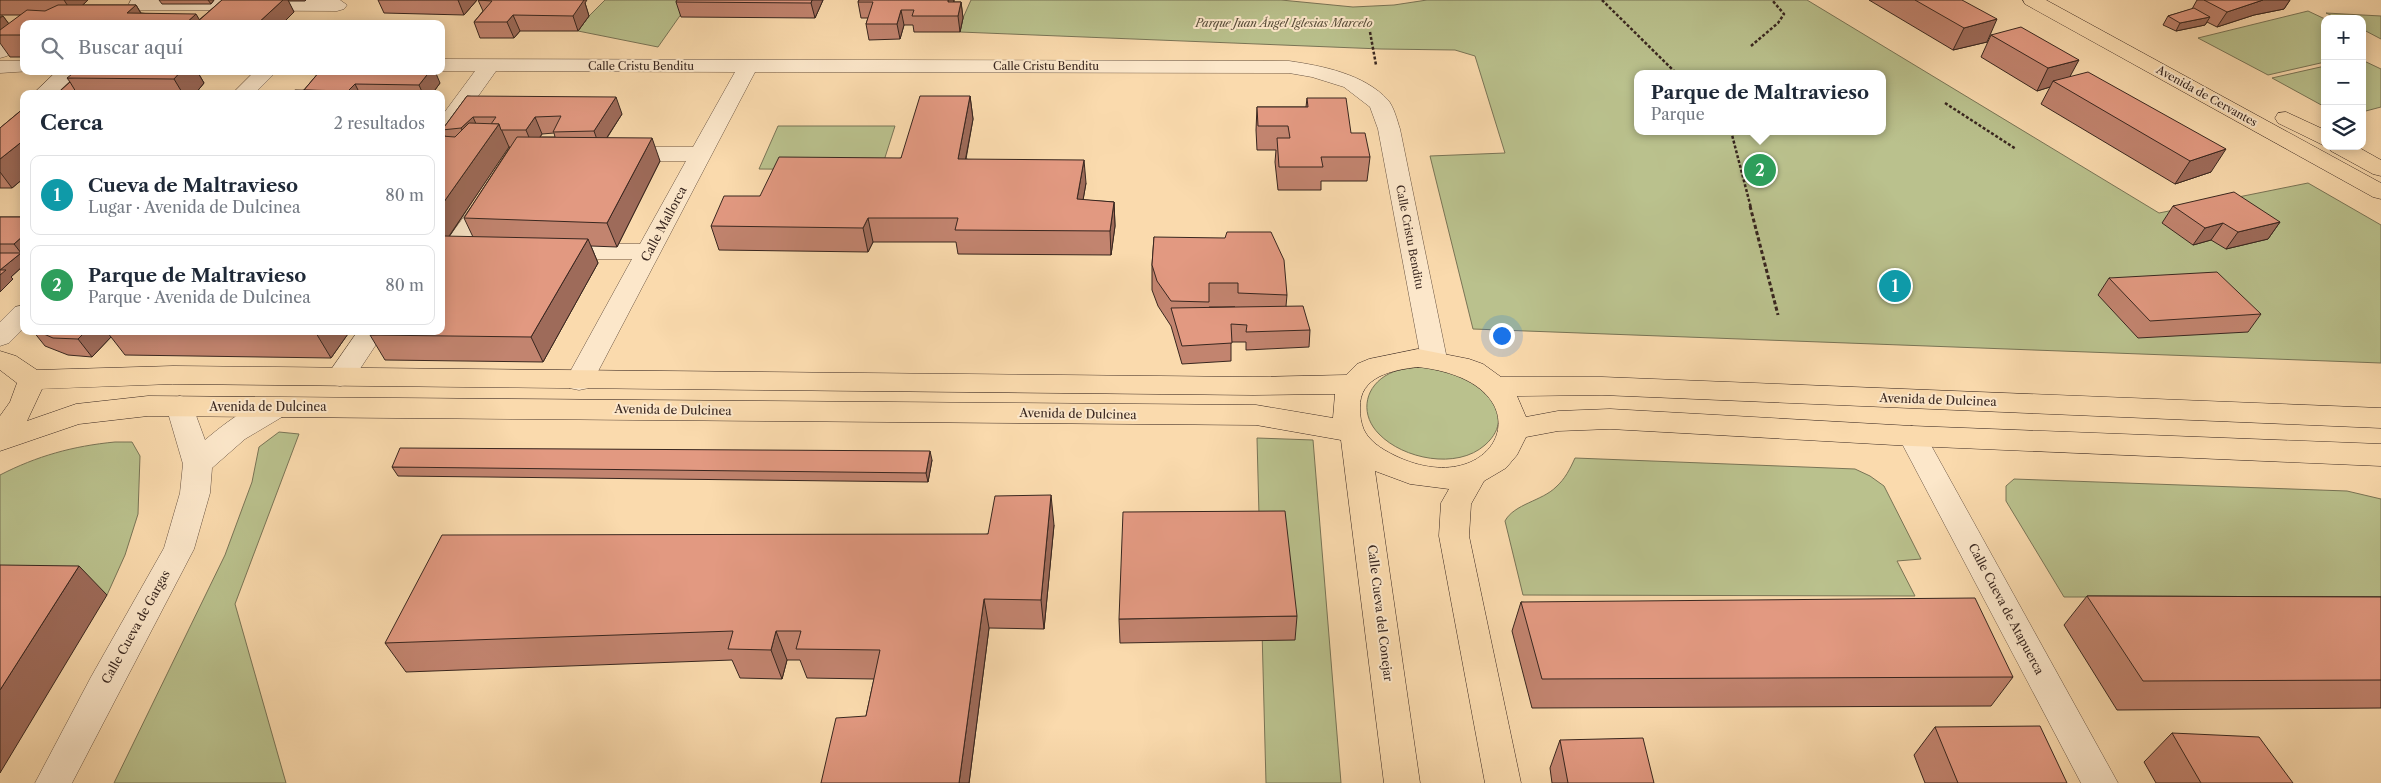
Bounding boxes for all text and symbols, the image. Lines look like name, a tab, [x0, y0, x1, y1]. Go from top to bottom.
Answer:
map controls	[2321, 15, 2366, 150]
button: +	[2321, 15, 2366, 60]
park label: Parque Juan Ángel Iglesias Marcelo	[1195, 16, 1372, 30]
search box	[20, 20, 445, 75]
icon: search	[38, 34, 66, 62]
text: Buscar aquí	[78, 36, 183, 59]
street label: Calle Cristu Benditu	[588, 59, 694, 73]
street label: Calle Cristu Benditu	[993, 59, 1099, 73]
button: −	[2321, 60, 2366, 105]
street label: Avenida de Cervantes	[2153, 62, 2260, 130]
popup	[1634, 70, 1886, 135]
text: Parque de Maltravieso	[1651, 81, 1869, 104]
text: Parque	[1651, 104, 1705, 124]
button: layers	[2321, 105, 2366, 150]
text: Cerca	[40, 110, 103, 135]
text: 2 resultados	[334, 113, 425, 133]
pin: 2	[1744, 151, 1776, 189]
text: Cueva de Maltravieso	[88, 174, 298, 197]
street label: Calle Mallorca	[637, 183, 690, 264]
street label: Calle Cristu Benditu	[1393, 184, 1427, 291]
text: 1	[53, 185, 61, 205]
text: 80 m	[385, 185, 424, 205]
text: Lugar · Avenida de Dulcinea	[88, 197, 300, 217]
text: Parque de Maltravieso	[88, 264, 306, 287]
pin: 1	[1879, 267, 1911, 305]
text: 2	[52, 275, 62, 295]
text: 80 m	[385, 275, 424, 295]
text: Parque · Avenida de Dulcinea	[88, 287, 311, 307]
your location	[1489, 323, 1515, 349]
street label: Avenida de Dulcinea	[1878, 390, 1998, 409]
street label: Avenida de Dulcinea	[208, 399, 327, 414]
street label: Avenida de Dulcinea	[613, 401, 732, 418]
street label: Avenida de Dulcinea	[1018, 405, 1137, 422]
street label: Calle Cueva de Atapuerca	[1965, 541, 2048, 678]
street label: Calle Cueva del Conejar	[1365, 544, 1396, 682]
street label: Calle Cueva de Gargas	[98, 567, 173, 686]

